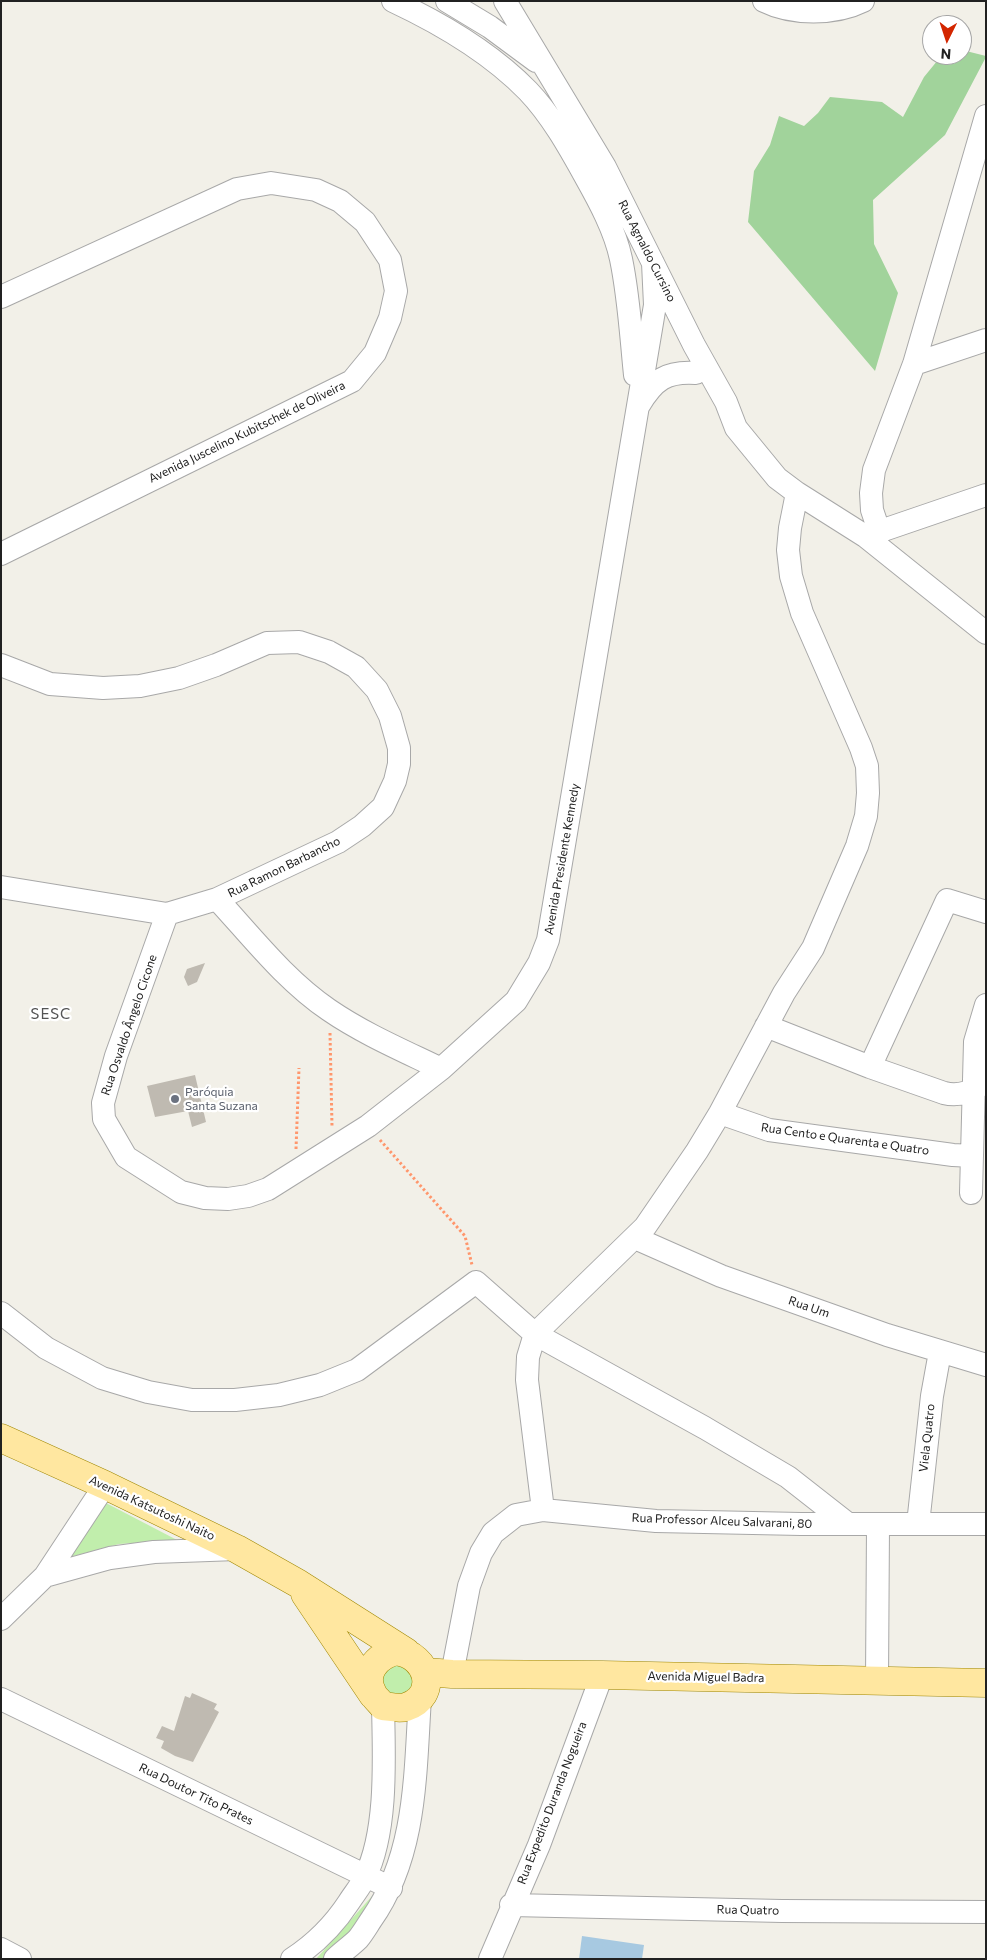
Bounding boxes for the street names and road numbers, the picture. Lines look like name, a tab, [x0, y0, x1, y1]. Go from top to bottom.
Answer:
street label: Rua Agnaldo Cursino	[615, 198, 679, 304]
street label: Avenida Juscelino Kubitschek de Oliveira	[146, 378, 348, 486]
street label: Avenida Presidente Kennedy	[542, 782, 582, 936]
street label: Rua Ramon Barbancho	[225, 833, 343, 901]
street label: Rua Osvaldo Ângelo Cicone	[98, 953, 160, 1097]
street label: Rua Cento e Quarenta e Quatro	[760, 1120, 930, 1158]
street label: Rua Um	[787, 1293, 831, 1321]
street label: Viela Quatro	[916, 1403, 938, 1473]
street label: Avenida Katsutoshi Naito	[87, 1473, 217, 1543]
street label: Rua Professor Alceu Salvarani, 80	[631, 1511, 813, 1531]
street label: Avenida Miguel Badra	[647, 1669, 765, 1685]
street label: Rua Expedito Duranda Nogueira	[514, 1720, 590, 1886]
street label: Rua Doutor Tito Prates	[137, 1760, 255, 1828]
street label: Rua Quatro	[717, 1902, 779, 1918]

